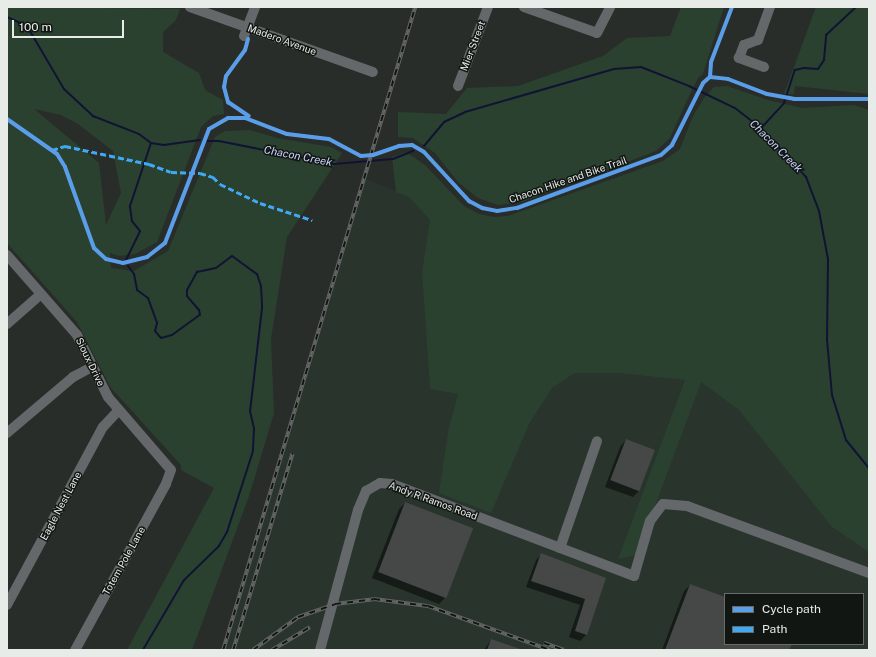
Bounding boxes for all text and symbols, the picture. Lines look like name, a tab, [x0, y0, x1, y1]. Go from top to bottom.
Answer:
scale bar	[14, 12, 126, 38]
street label: Mier Street	[458, 19, 488, 73]
text: 100 m	[19, 20, 52, 34]
street label: Madero Avenue	[246, 22, 318, 58]
water label: Chacon Creek	[747, 117, 805, 175]
water label: Chacon Creek	[263, 143, 333, 169]
street label: Chacon Hike and Bike Trail	[507, 154, 629, 206]
street label: Sioux Drive	[73, 336, 107, 388]
street label: Eagle Nest Lane	[38, 470, 84, 542]
street label: Andy R Ramos Road	[387, 479, 479, 523]
street label: Totem Pole Lane	[100, 525, 148, 597]
legend	[724, 593, 864, 645]
text: Cycle path	[762, 602, 821, 616]
text: Path	[762, 622, 788, 636]

